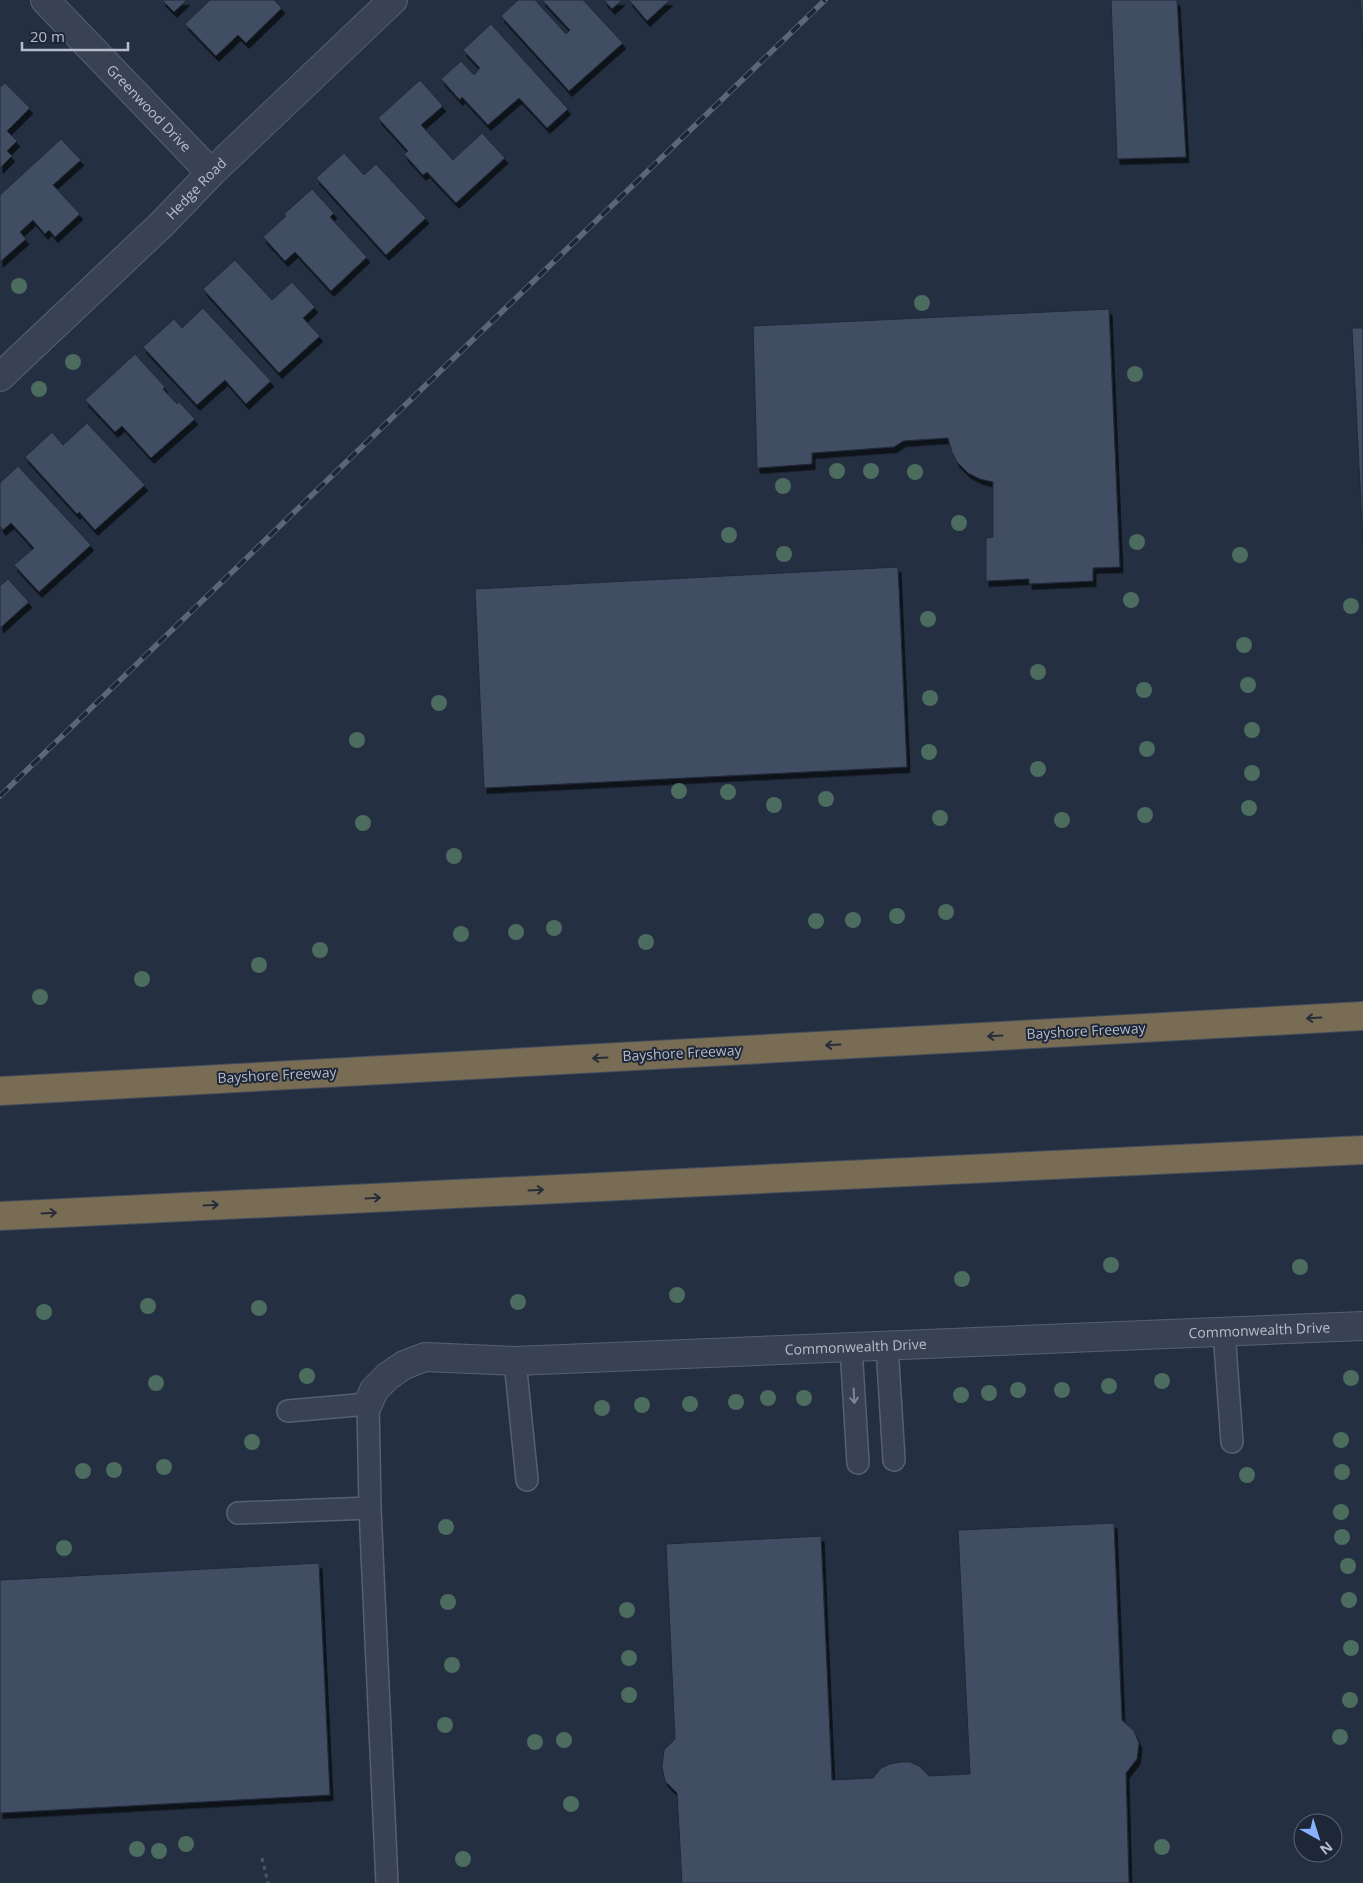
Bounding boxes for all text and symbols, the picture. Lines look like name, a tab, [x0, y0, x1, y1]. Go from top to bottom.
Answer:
scale bar	[22, 20, 129, 52]
text: 20 m	[30, 26, 65, 46]
street label: Greenwood Drive	[103, 60, 196, 156]
street label: Hedge Road	[161, 153, 230, 223]
one-way arrow	[1307, 1014, 1323, 1023]
street label: Bayshore Freeway	[1026, 1018, 1147, 1043]
one-way arrow	[987, 1031, 1003, 1040]
street label: Bayshore Freeway	[622, 1040, 743, 1065]
one-way arrow	[825, 1040, 841, 1049]
one-way arrow	[593, 1053, 609, 1062]
street label: Bayshore Freeway	[217, 1062, 338, 1087]
one-way arrow	[527, 1185, 543, 1195]
one-way arrow	[365, 1193, 381, 1202]
one-way arrow	[203, 1201, 219, 1210]
one-way arrow	[40, 1209, 56, 1218]
street label: Commonwealth Drive	[1188, 1317, 1331, 1342]
street label: Commonwealth Drive	[784, 1334, 927, 1359]
one-way arrow	[849, 1388, 858, 1404]
north arrow	[1293, 1813, 1343, 1863]
text: N	[1316, 1838, 1337, 1859]

